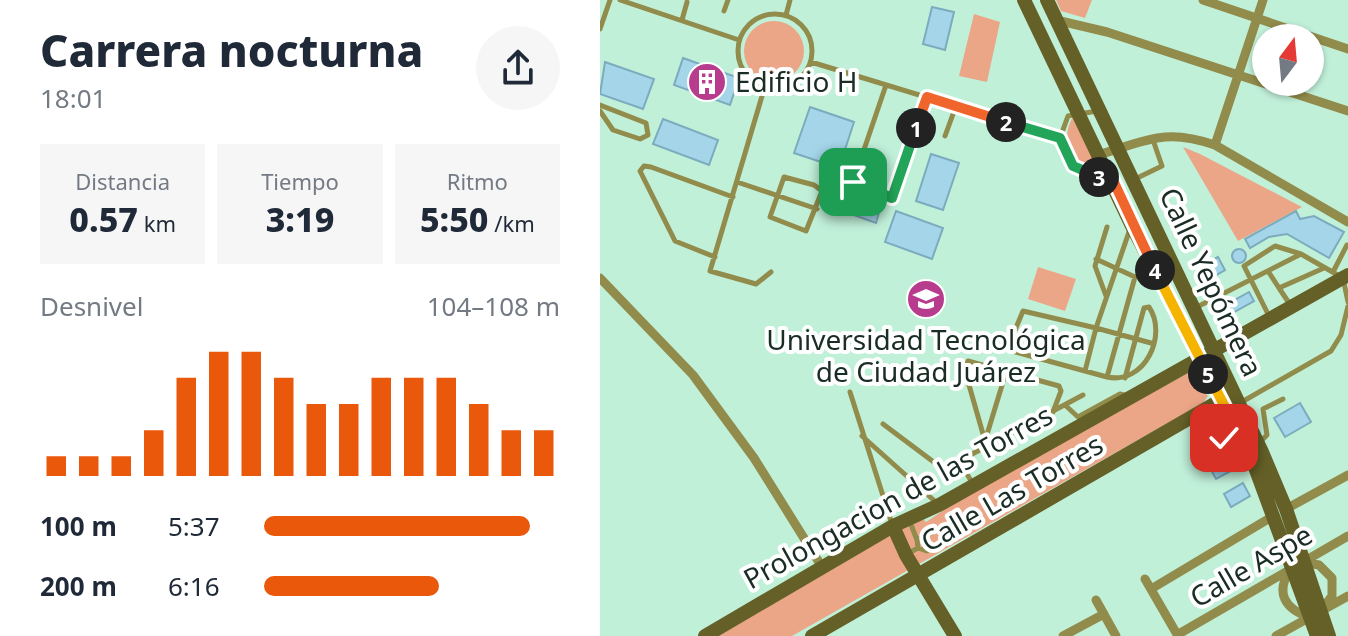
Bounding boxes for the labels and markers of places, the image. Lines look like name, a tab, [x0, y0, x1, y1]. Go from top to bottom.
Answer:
building icon: Edificio H	[686, 61, 728, 103]
place label: Edificio H	[735, 62, 858, 100]
pin: 2	[986, 102, 1026, 142]
pin: 1	[896, 108, 936, 148]
pin	[819, 148, 887, 216]
pin: 3	[1079, 157, 1119, 197]
pin: 4	[1135, 250, 1175, 290]
school or university icon: Universidad Tecnológica de Ciudad Juárez	[905, 278, 947, 320]
place label: Universidad Tecnológica de Ciudad Juárez	[766, 320, 1086, 390]
pin: 5	[1188, 354, 1228, 394]
pin	[1190, 404, 1258, 472]

